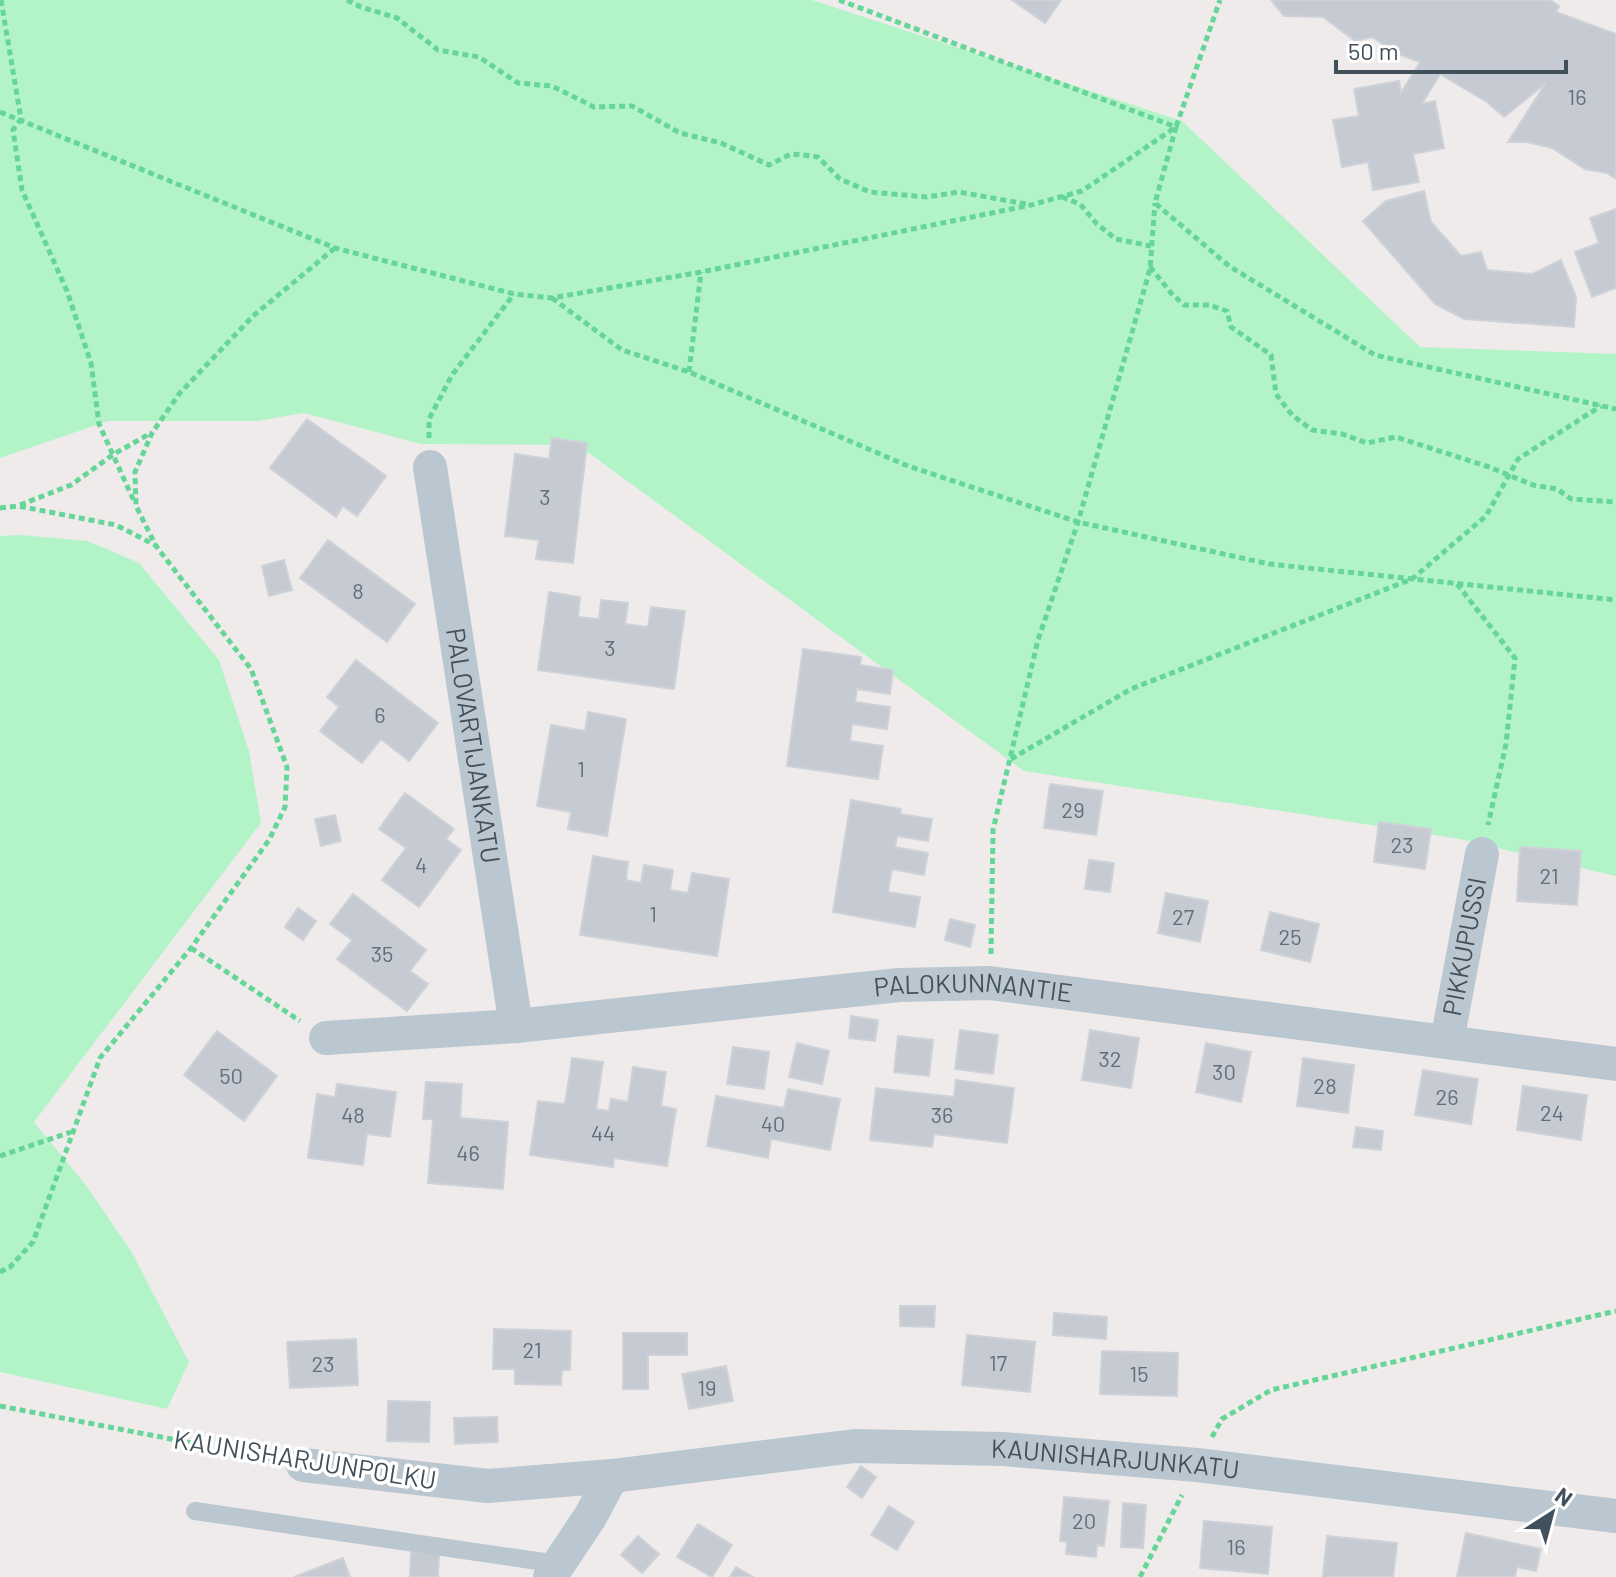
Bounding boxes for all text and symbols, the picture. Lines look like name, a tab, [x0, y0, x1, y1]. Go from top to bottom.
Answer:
scale bar	[1336, 24, 1566, 74]
text: 50 m	[1348, 36, 1399, 65]
house number: 16	[1567, 83, 1587, 109]
house number: 3	[539, 483, 551, 509]
house number: 8	[352, 577, 364, 603]
street label: PALOVARTIJANKATU	[441, 625, 508, 866]
house number: 3	[604, 634, 616, 660]
house number: 6	[374, 701, 386, 727]
house number: 1	[577, 755, 585, 781]
house number: 29	[1061, 796, 1085, 822]
house number: 23	[1391, 831, 1414, 857]
house number: 4	[415, 851, 427, 877]
house number: 21	[1539, 862, 1559, 888]
street label: PIKKUPUSSI	[1435, 875, 1491, 1018]
house number: 1	[649, 900, 657, 926]
house number: 27	[1172, 903, 1194, 929]
house number: 25	[1278, 923, 1302, 949]
house number: 35	[371, 940, 393, 966]
street label: PALOKUNNANTIE	[872, 966, 1075, 1008]
house number: 32	[1098, 1045, 1122, 1071]
house number: 30	[1212, 1058, 1236, 1084]
house number: 50	[219, 1062, 243, 1088]
house number: 28	[1313, 1072, 1337, 1098]
house number: 26	[1435, 1083, 1459, 1109]
house number: 24	[1540, 1099, 1564, 1125]
house number: 48	[341, 1101, 365, 1127]
house number: 36	[931, 1101, 953, 1127]
house number: 40	[761, 1110, 785, 1136]
house number: 44	[591, 1119, 615, 1145]
house number: 46	[456, 1139, 480, 1165]
house number: 21	[522, 1336, 542, 1362]
house number: 17	[989, 1349, 1007, 1375]
house number: 23	[312, 1350, 335, 1376]
house number: 15	[1129, 1360, 1149, 1386]
house number: 19	[697, 1374, 717, 1400]
street label: KAUNISHARJUNPOLKU	[172, 1422, 439, 1495]
street label: KAUNISHARJUNKATU	[991, 1432, 1241, 1484]
north arrow	[1512, 1473, 1592, 1553]
text: N	[1551, 1481, 1578, 1511]
house number: 20	[1072, 1507, 1096, 1533]
house number: 16	[1226, 1533, 1246, 1559]

